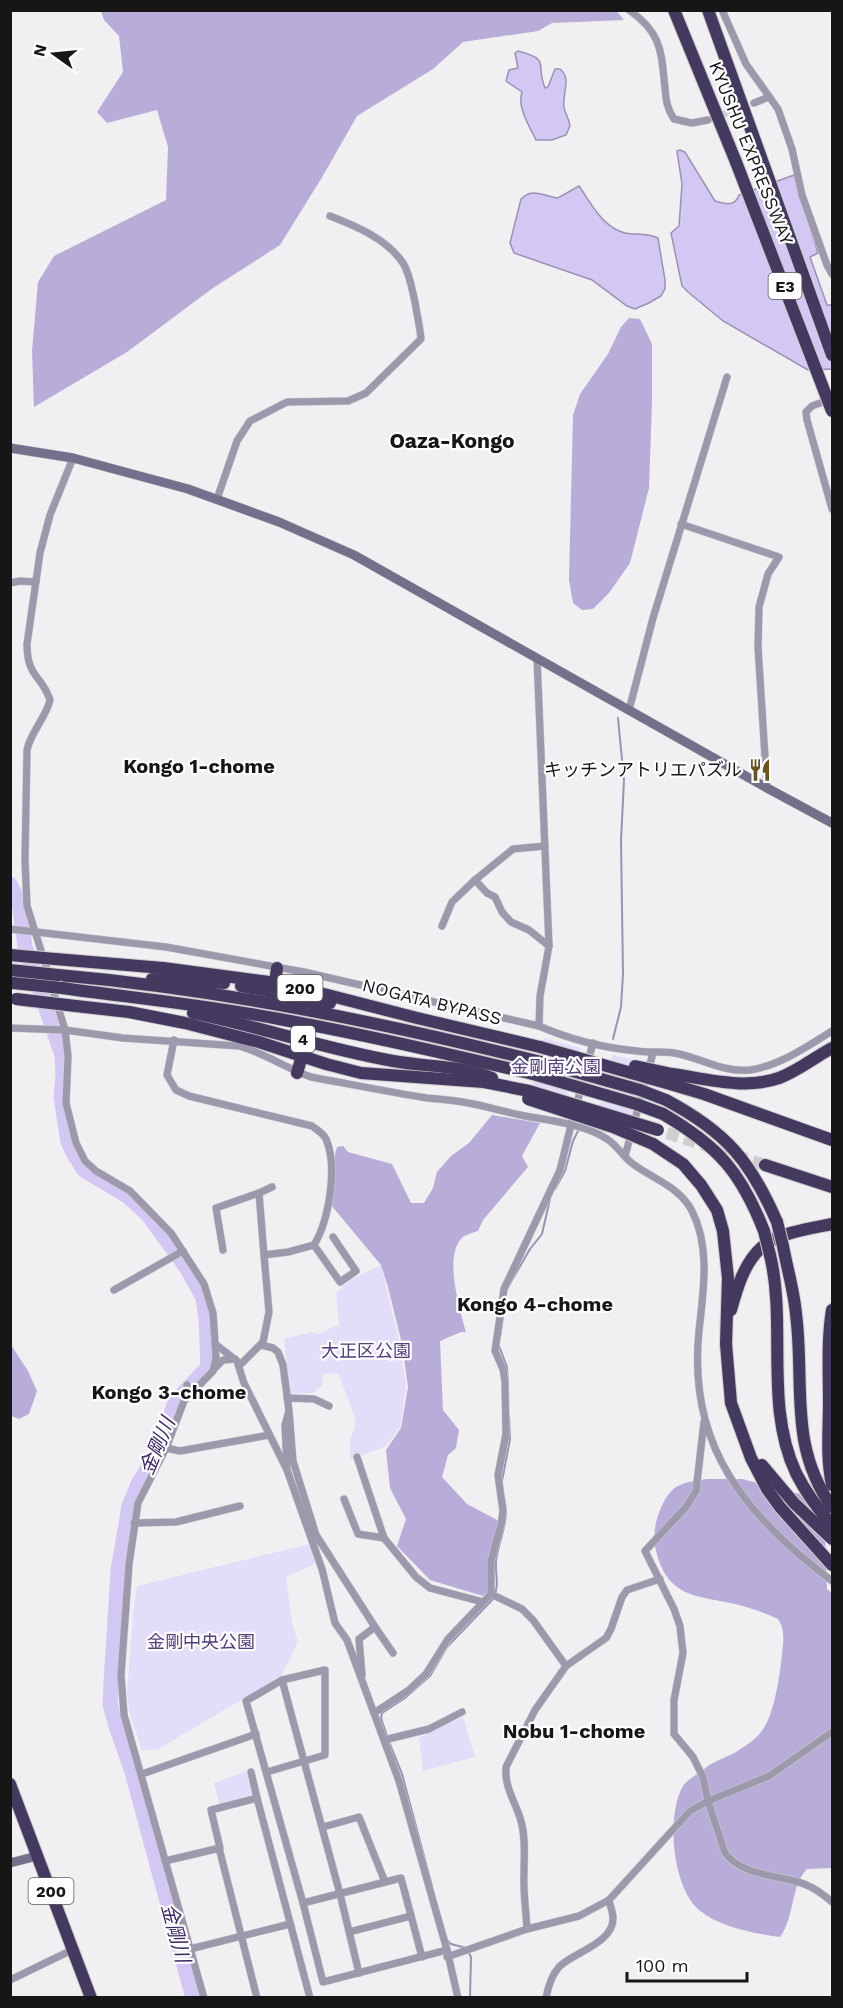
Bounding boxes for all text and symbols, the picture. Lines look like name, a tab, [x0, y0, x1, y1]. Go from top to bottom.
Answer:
north arrow	[24, 24, 84, 84]
text: N	[29, 42, 51, 58]
street label: KYUSHU EXPRESSWAY	[705, 58, 798, 248]
road number: E3	[768, 273, 802, 299]
district label: Oaza-Kongo	[390, 428, 514, 453]
district label: Kongo 1-chome	[123, 754, 275, 778]
restaurant icon: キッチンアトリエパズル	[747, 757, 773, 783]
place label: キッチンアトリエパズル	[544, 759, 742, 780]
street label: NOGATA BYPASS	[360, 974, 504, 1029]
road number: 200	[278, 975, 322, 1001]
road number: 4	[291, 1026, 315, 1052]
park label: 金剛南公園	[511, 1056, 601, 1077]
district label: Kongo 4-chome	[457, 1292, 613, 1316]
park label: 大正区公園	[321, 1340, 411, 1361]
district label: Kongo 3-chome	[92, 1380, 246, 1404]
water label: 金剛川	[134, 1412, 181, 1478]
park label: 金剛中央公園	[147, 1631, 255, 1652]
district label: Nobu 1-chome	[503, 1719, 645, 1743]
road number: 200	[28, 1878, 74, 1904]
water label: 金剛川	[157, 1901, 196, 1967]
scale bar	[627, 1945, 747, 1983]
text: 100 m	[636, 1955, 689, 1976]

